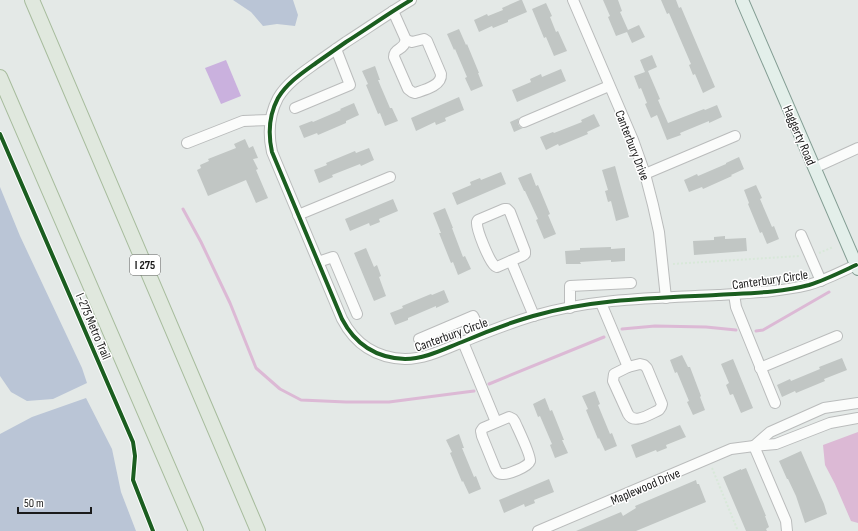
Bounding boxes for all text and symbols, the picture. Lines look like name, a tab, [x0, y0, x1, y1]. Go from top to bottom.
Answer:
street label: Haggerty Road	[779, 103, 819, 168]
street label: Canterbury Drive	[611, 108, 653, 183]
road number: I 275	[130, 255, 160, 275]
street label: Canterbury Circle	[731, 267, 809, 293]
street label: I-275 Metro Trail	[72, 291, 114, 362]
street label: Canterbury Circle	[413, 314, 490, 356]
street label: Maplewood Drive	[608, 465, 683, 509]
scale bar	[18, 489, 91, 515]
text: 50 m	[24, 496, 44, 511]

